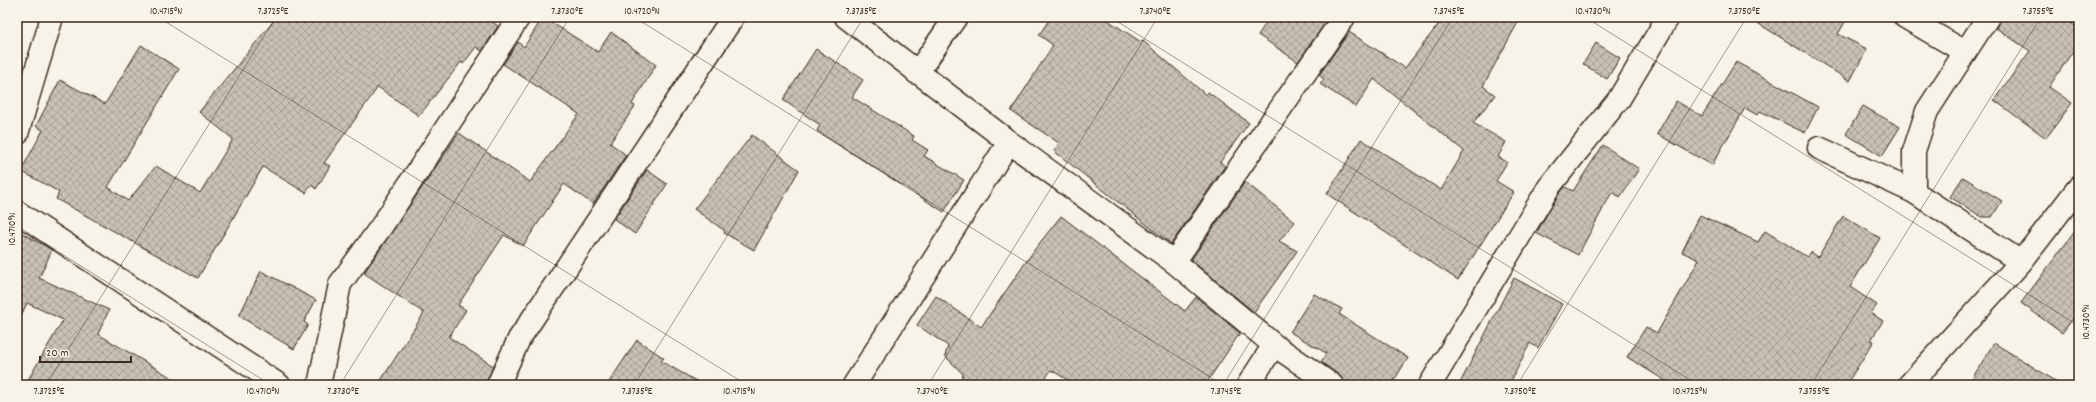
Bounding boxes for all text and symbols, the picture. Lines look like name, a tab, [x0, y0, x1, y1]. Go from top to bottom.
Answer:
text: 10.4715°N	[150, 5, 182, 19]
text: 7.3725°E	[258, 5, 289, 19]
text: 7.3730°E	[551, 5, 583, 19]
text: 10.4720°N	[624, 5, 660, 19]
text: 7.3735°E	[846, 5, 877, 19]
text: 7.3740°E	[1139, 5, 1171, 19]
text: 7.3745°E	[1434, 5, 1465, 19]
text: 10.4730°N	[1575, 5, 1611, 19]
text: 7.3750°E	[1728, 5, 1760, 19]
text: 7.3755°E	[2023, 5, 2054, 19]
text: 10.4710°N	[6, 212, 20, 246]
text: 10.4730°N	[2080, 304, 2094, 340]
scale bar	[40, 338, 131, 364]
text: 20 m	[46, 345, 69, 362]
text: 7.3725°E	[34, 385, 65, 399]
text: 10.4710°N	[246, 385, 280, 399]
text: 7.3730°E	[327, 385, 359, 399]
text: 7.3735°E	[622, 385, 653, 399]
text: 10.4715°N	[723, 385, 755, 399]
text: 7.3740°E	[916, 385, 948, 399]
text: 7.3745°E	[1211, 385, 1242, 399]
text: 7.3750°E	[1504, 385, 1536, 399]
text: 10.4725°N	[1673, 385, 1707, 399]
text: 7.3755°E	[1799, 385, 1830, 399]

